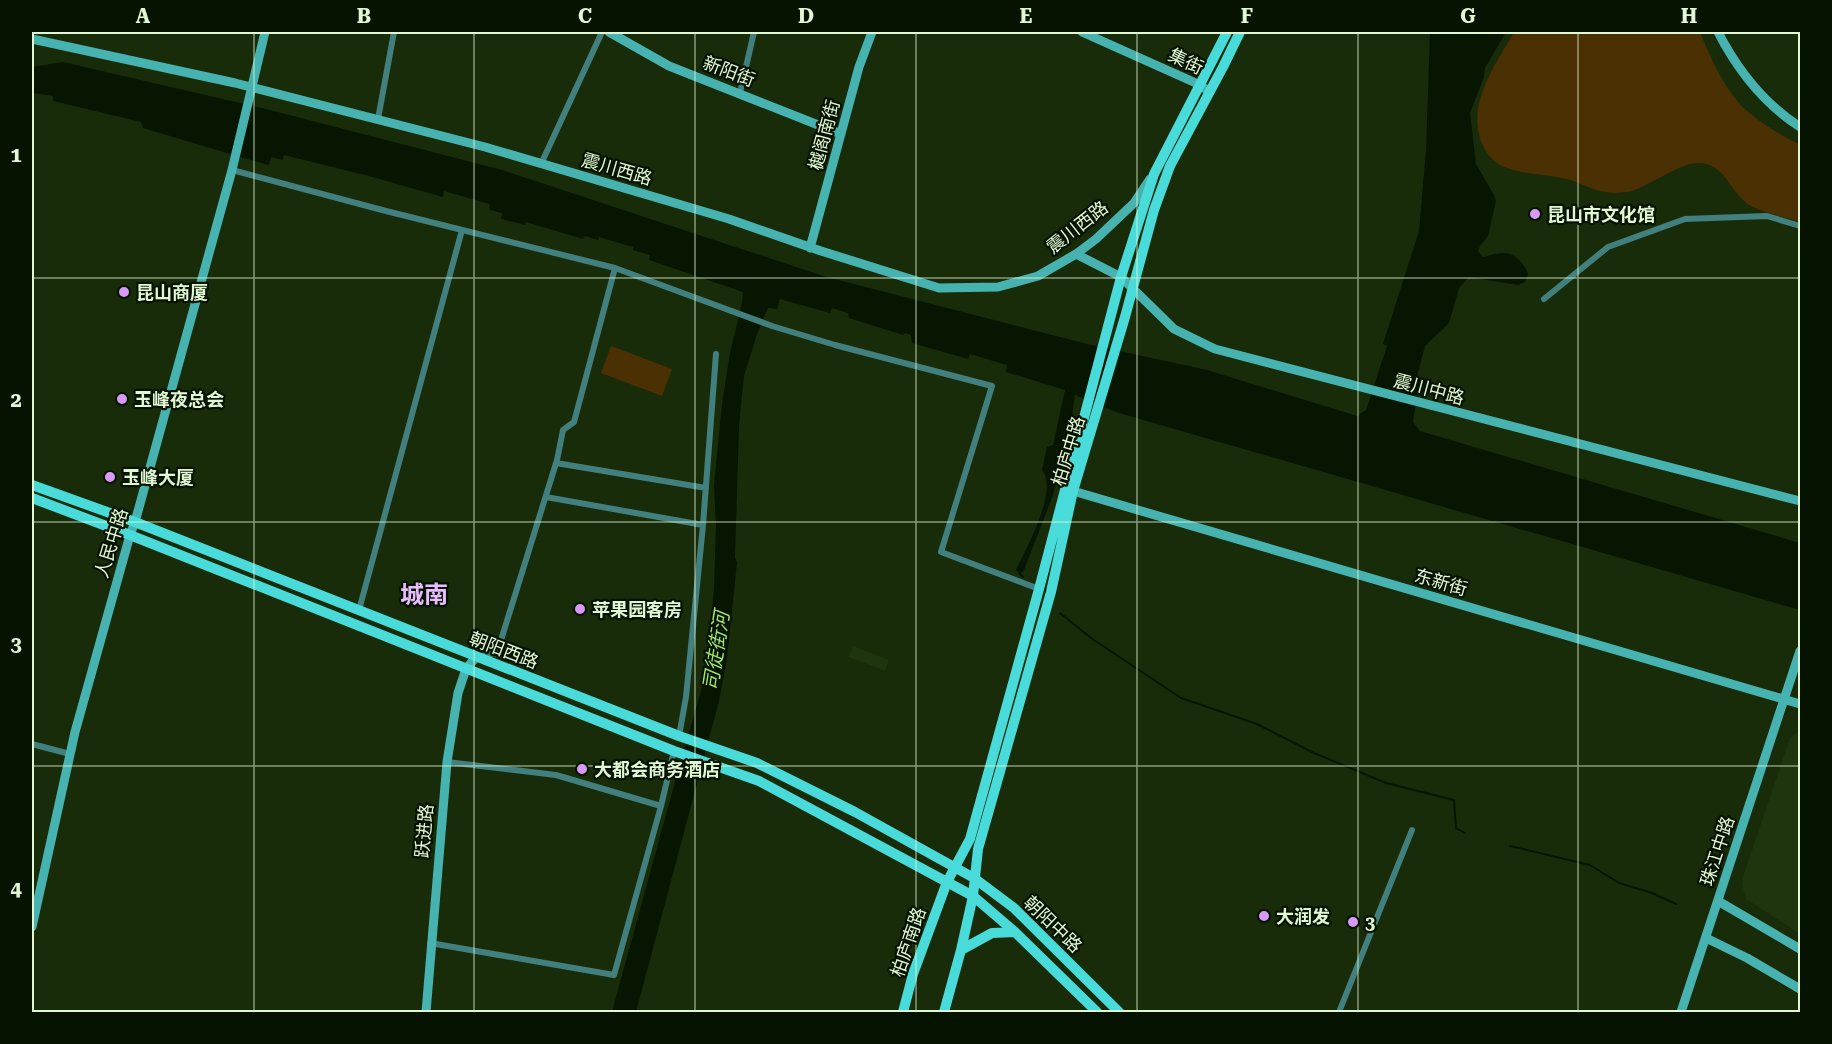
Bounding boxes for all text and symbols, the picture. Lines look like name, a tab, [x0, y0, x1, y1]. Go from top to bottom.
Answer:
text: A	[136, 4, 151, 28]
text: B	[357, 4, 371, 28]
text: C	[578, 4, 592, 28]
text: D	[798, 4, 814, 28]
text: E	[1020, 4, 1033, 28]
text: F	[1241, 4, 1253, 28]
text: G	[1460, 4, 1476, 28]
text: H	[1681, 4, 1697, 28]
street label: 集街	[1165, 44, 1207, 78]
street label: 新阳街	[700, 52, 758, 90]
street label: 樾阁南街	[805, 98, 843, 172]
text: 1	[10, 143, 22, 167]
street label: 震川西路	[580, 149, 654, 189]
street label: 震川西路	[1042, 197, 1112, 257]
place label: 昆山市文化馆	[1547, 204, 1655, 225]
marker: 昆山市文化馆	[1528, 207, 1542, 221]
place label: 昆山商厦	[136, 282, 208, 303]
marker: 昆山商厦	[117, 285, 131, 299]
street label: 震川中路	[1392, 370, 1466, 408]
text: 2	[10, 388, 22, 412]
place label: 玉峰夜总会	[134, 389, 224, 410]
marker: 玉峰夜总会	[115, 392, 129, 406]
street label: 柏庐中路	[1047, 414, 1089, 488]
place label: 玉峰大厦	[122, 467, 194, 488]
marker: 玉峰大厦	[103, 470, 117, 484]
street label: 人民中路	[90, 506, 132, 580]
street label: 东新街	[1412, 564, 1470, 600]
district label: 城南	[400, 581, 448, 609]
place label: 苹果园客房	[592, 599, 682, 620]
marker: 苹果园客房	[573, 602, 587, 616]
water label: 司徒街河	[698, 606, 735, 692]
street label: 朝阳西路	[467, 627, 541, 673]
text: 3	[10, 632, 22, 656]
place label: 大都会商务酒店	[594, 759, 720, 780]
marker: 大都会商务酒店	[575, 762, 589, 776]
street label: 跃进路	[411, 803, 437, 859]
street label: 珠江中路	[1696, 814, 1738, 888]
text: 4	[10, 877, 22, 901]
street label: 朝阳中路	[1020, 891, 1086, 957]
street label: 柏庐南路	[886, 905, 930, 979]
place label: 大润发	[1276, 906, 1330, 927]
marker: 大润发	[1257, 909, 1271, 923]
place label: 3	[1365, 912, 1375, 933]
marker: 3	[1346, 915, 1360, 929]

